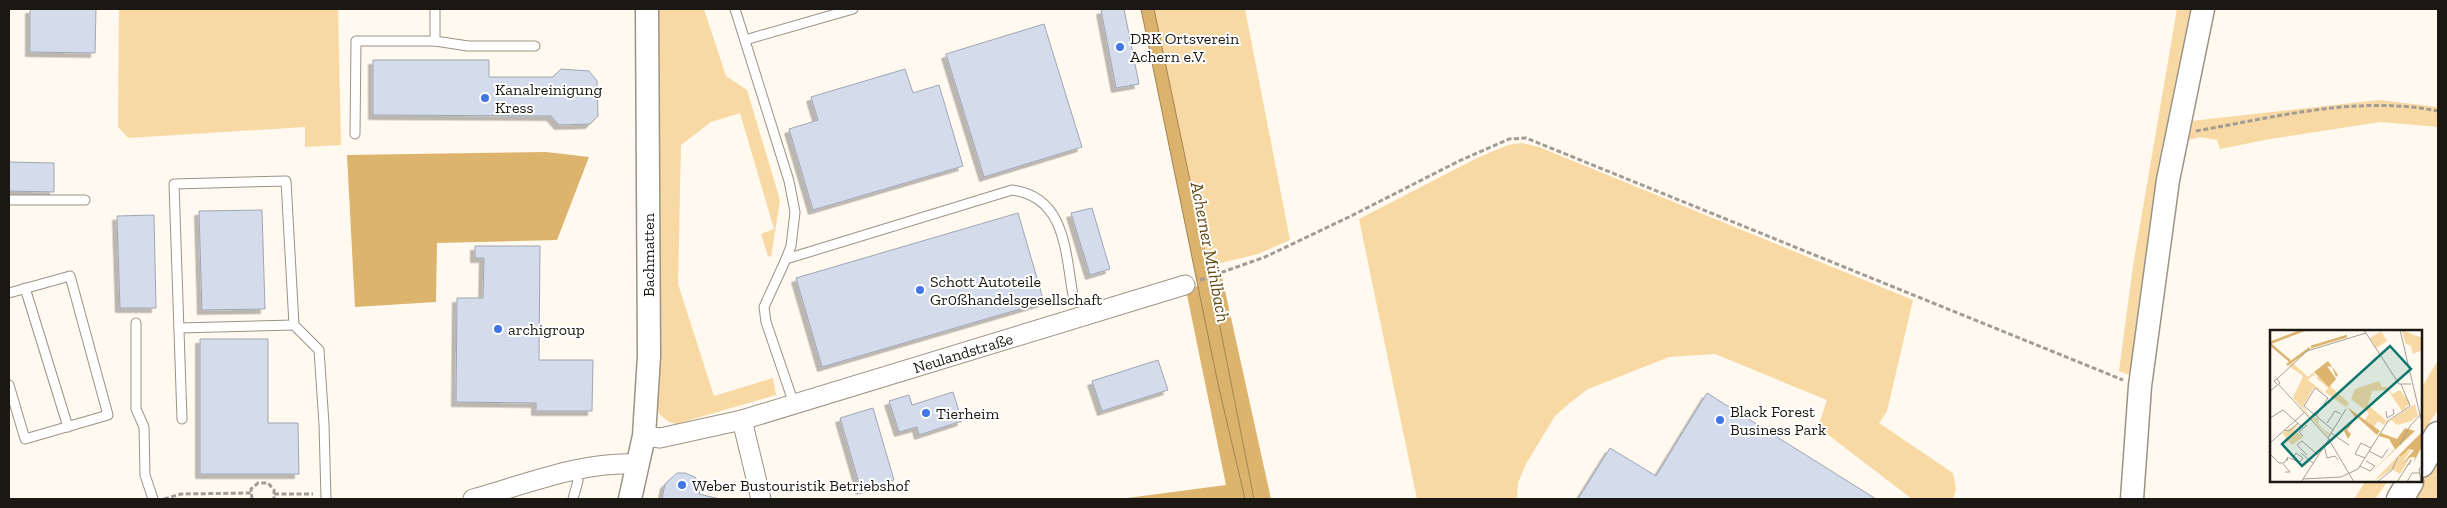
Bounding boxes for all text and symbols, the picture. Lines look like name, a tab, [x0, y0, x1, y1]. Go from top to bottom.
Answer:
place label: DRK Ortsverein Achern e.V.	[1130, 29, 1240, 66]
marker: DRK Ortsverein Achern e.V.	[1114, 41, 1126, 53]
place label: Kanalreinigung Kress	[495, 80, 602, 117]
marker: Kanalreinigung Kress	[479, 92, 491, 104]
water label: Acherner Mühlbach	[1185, 179, 1234, 324]
street label: Bachmatten	[639, 212, 658, 297]
place label: Schott Autoteile Gr0ßhandelsgesellschaft	[930, 272, 1102, 309]
marker: Schott Autoteile Gr0ßhandelsgesellschaft	[914, 284, 926, 296]
place label: archigroup	[508, 320, 585, 339]
marker: archigroup	[492, 323, 504, 335]
street label: Neulandstraße	[911, 329, 1015, 377]
inset map	[2270, 330, 2422, 483]
place label: Black Forest Business Park	[1730, 402, 1827, 439]
place label: Tierheim	[936, 404, 1000, 423]
marker: Tierheim	[920, 407, 932, 419]
marker: Black Forest Business Park	[1714, 414, 1726, 426]
place label: Weber Bustouristik Betriebshof	[692, 476, 911, 495]
marker: Weber Bustouristik Betriebshof	[676, 479, 688, 491]

